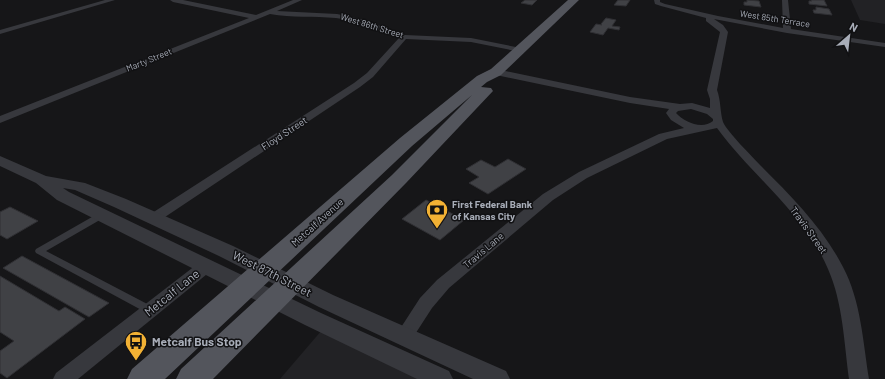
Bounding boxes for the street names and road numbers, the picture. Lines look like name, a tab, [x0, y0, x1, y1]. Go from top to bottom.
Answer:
street label: West 85th Terrace	[739, 8, 811, 29]
street label: West 86th Street	[339, 11, 405, 40]
street label: Marty Street	[124, 45, 173, 74]
street label: Floyd Street	[259, 113, 310, 152]
street label: Metcalf Avenue	[289, 196, 345, 248]
street label: Travis Street	[788, 204, 830, 256]
street label: Travis Lane	[460, 230, 506, 270]
street label: West 87th Street	[231, 247, 314, 299]
street label: Metcalf Lane	[141, 266, 202, 319]

